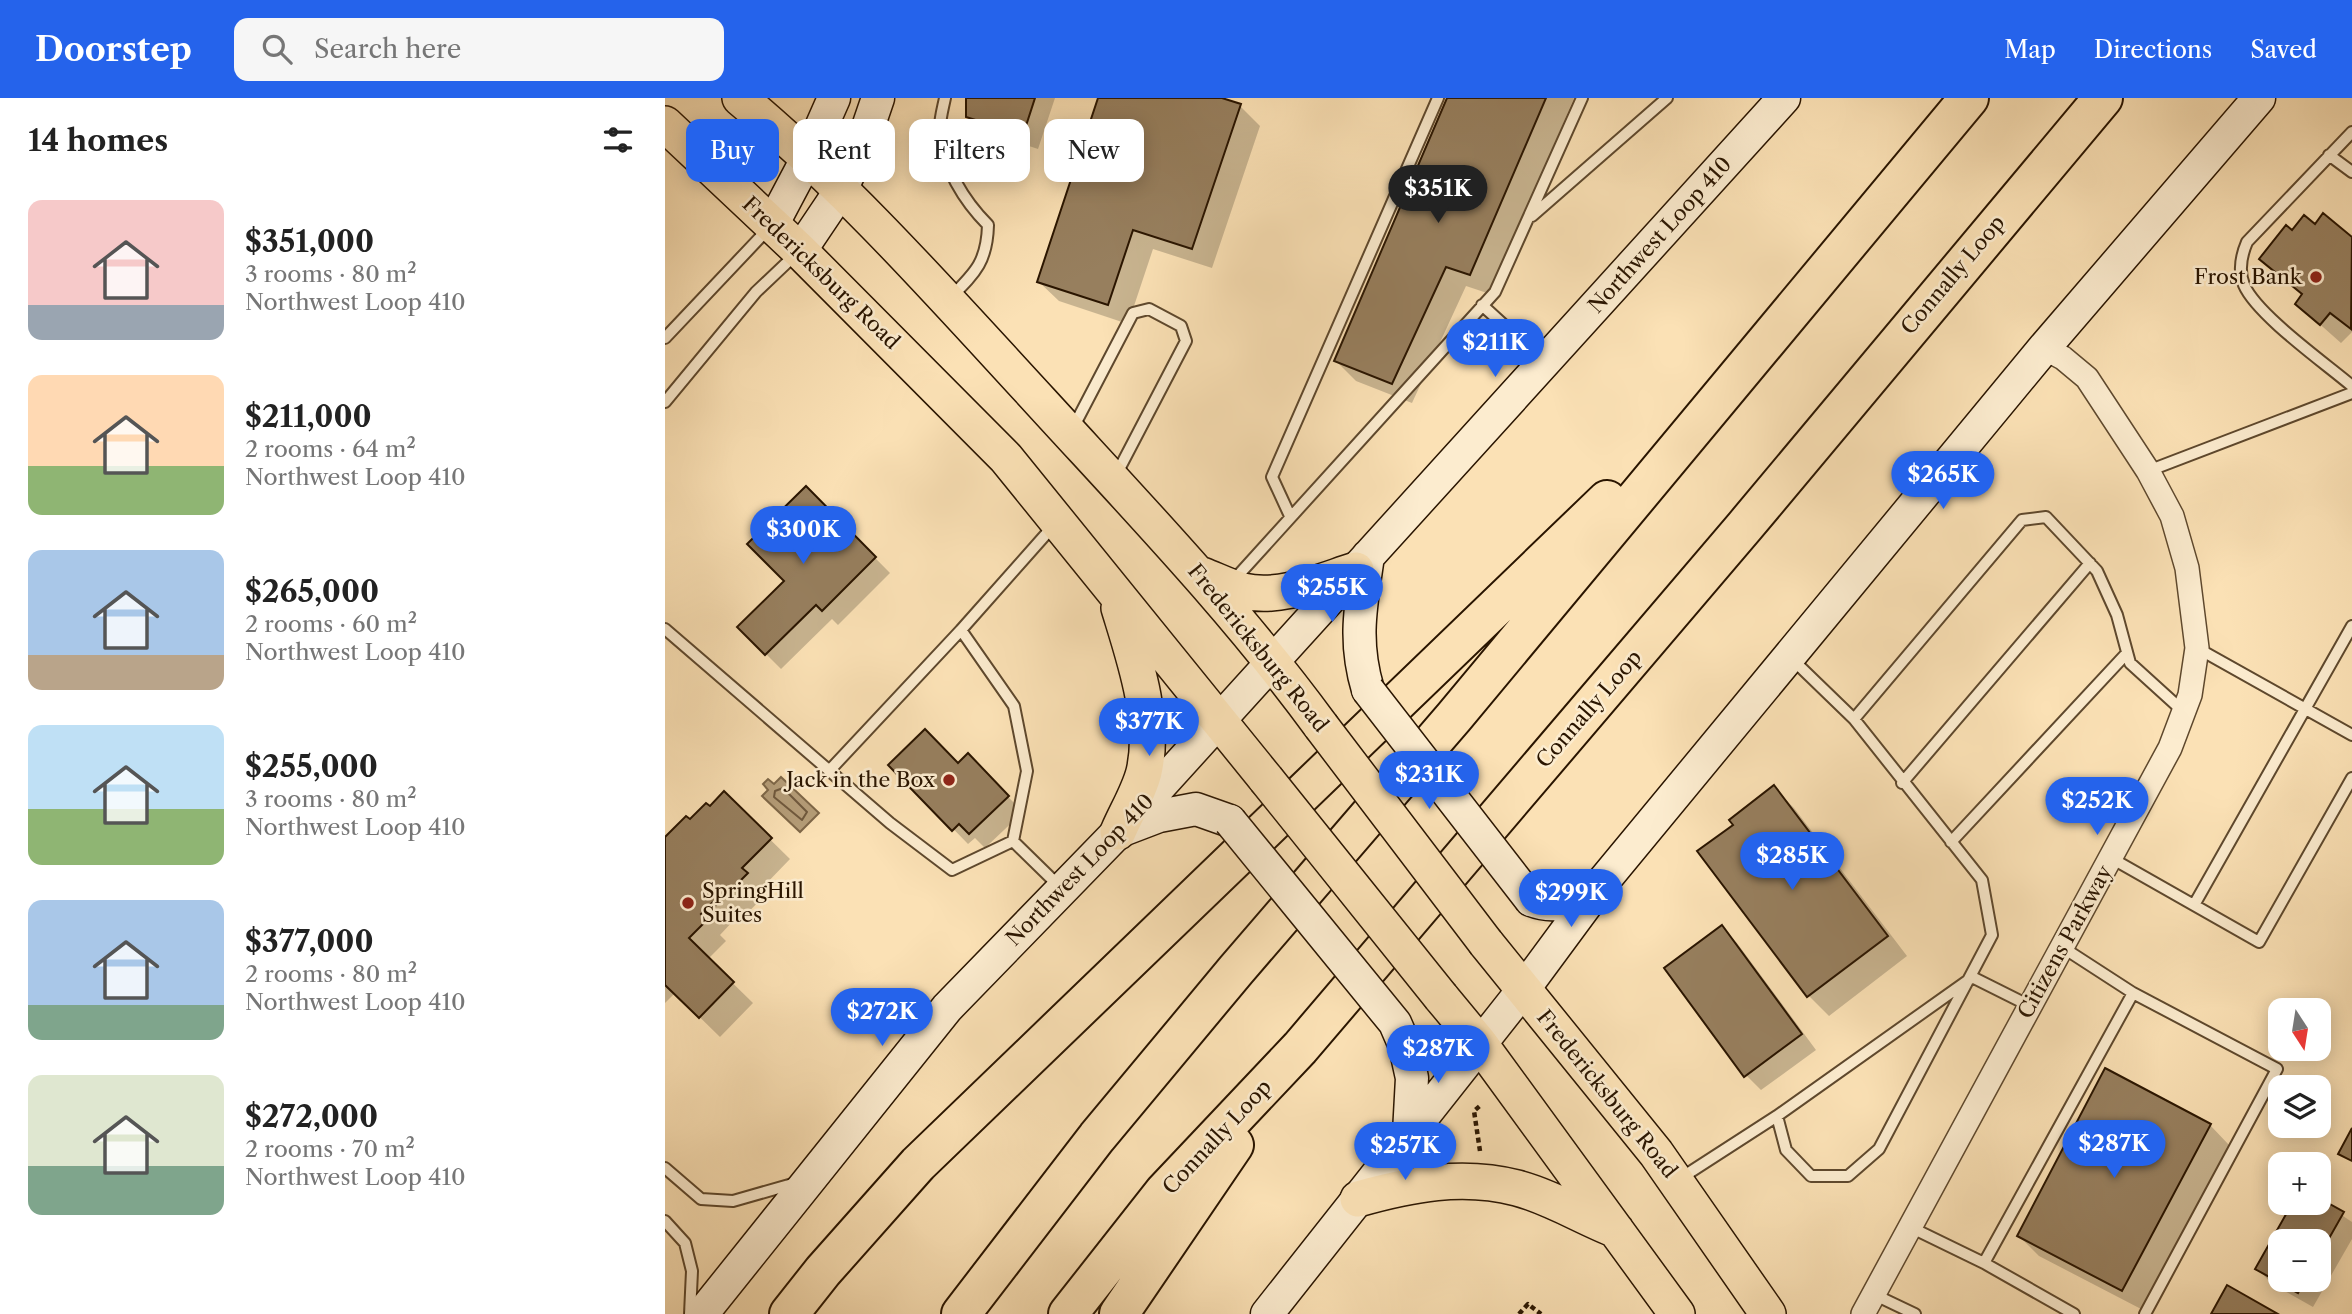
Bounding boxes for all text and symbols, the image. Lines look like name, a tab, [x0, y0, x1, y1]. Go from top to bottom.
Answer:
search box	[234, 18, 724, 81]
text: Doorstep	[35, 29, 192, 70]
icon: search	[258, 30, 296, 68]
text: Search here	[314, 33, 461, 65]
text: Map	[2004, 35, 2056, 64]
text: Directions	[2094, 35, 2212, 64]
text: Saved	[2250, 35, 2317, 64]
chip: Buy	[686, 119, 779, 182]
chip: Rent	[793, 119, 895, 182]
chip: Filters	[909, 119, 1030, 182]
chip: New	[1044, 119, 1144, 182]
icon: filters	[599, 121, 637, 159]
text: 14 homes	[28, 122, 168, 159]
street label: Northwest Loop 410	[1583, 151, 1736, 318]
pin: $351K	[1389, 166, 1487, 225]
text: $351K	[1404, 174, 1472, 202]
street label: Fredericksburg Road	[737, 191, 905, 354]
street label: Connally Loop	[1896, 210, 2010, 339]
text: $351,000	[245, 223, 374, 260]
icon: home	[84, 228, 168, 312]
text: 3 rooms · 80 m²	[245, 260, 417, 288]
place label: Frost Bank	[2194, 264, 2303, 289]
marker: Frost Bank	[2308, 269, 2324, 285]
text: Northwest Loop 410	[245, 288, 466, 316]
pin: $211K	[1446, 320, 1544, 379]
text: $211K	[1462, 328, 1528, 356]
text: $211,000	[245, 398, 372, 435]
icon: home	[84, 403, 168, 487]
text: 2 rooms · 64 m²	[245, 435, 416, 463]
pin: $265K	[1894, 452, 1992, 511]
text: $265K	[1907, 460, 1979, 488]
text: Northwest Loop 410	[245, 463, 466, 491]
pin: $300K	[754, 506, 852, 566]
text: $300K	[766, 515, 840, 543]
street label: Fredericksburg Road	[1183, 559, 1334, 737]
pin: $255K	[1283, 564, 1381, 624]
text: $265,000	[245, 573, 379, 610]
text: $255K	[1297, 573, 1367, 601]
icon: home	[84, 578, 168, 662]
text: 2 rooms · 60 m²	[245, 610, 417, 638]
text: Northwest Loop 410	[245, 638, 466, 666]
street label: Connally Loop	[1531, 645, 1647, 773]
pin: $377K	[1100, 698, 1198, 758]
text: $377K	[1115, 707, 1183, 735]
text: $255,000	[245, 748, 378, 785]
pin: $231K	[1380, 752, 1478, 811]
icon: home	[84, 753, 168, 837]
text: $231K	[1395, 760, 1463, 788]
place label: Jack in the Box	[783, 767, 936, 792]
marker: Jack in the Box	[941, 772, 957, 788]
pin: $252K	[2048, 778, 2146, 837]
text: 3 rooms · 80 m²	[245, 785, 417, 813]
text: $252K	[2061, 786, 2133, 814]
street label: Northwest Loop 410	[1001, 789, 1159, 951]
text: Northwest Loop 410	[245, 813, 466, 841]
pin: $285K	[1743, 832, 1841, 892]
text: $285K	[1756, 841, 1828, 869]
street label: Citizens Parkway	[2012, 861, 2117, 1023]
pin: $299K	[1522, 870, 1620, 929]
place label: SpringHill Suites	[702, 878, 804, 927]
text: $299K	[1535, 878, 1607, 906]
marker: SpringHill Suites	[680, 895, 696, 911]
text: $377,000	[245, 923, 374, 960]
icon: home	[84, 928, 168, 1012]
text: 2 rooms · 80 m²	[245, 960, 417, 988]
text: Northwest Loop 410	[245, 988, 466, 1016]
pin: $272K	[833, 988, 931, 1048]
text: $272K	[847, 997, 917, 1025]
north arrow	[2268, 998, 2331, 1060]
map controls	[2268, 998, 2331, 1292]
street label: Fredericksburg Road	[1532, 1005, 1683, 1183]
pin: $287K	[1389, 1026, 1487, 1085]
text: $287K	[1403, 1034, 1473, 1062]
street label: Connally Loop	[1157, 1074, 1276, 1199]
button: layers	[2268, 1075, 2331, 1138]
text: $272,000	[245, 1098, 378, 1135]
icon: home	[84, 1103, 168, 1187]
pin: $287K	[2065, 1121, 2163, 1180]
pin: $257K	[1356, 1122, 1454, 1182]
text: $287K	[2079, 1129, 2149, 1157]
text: $257K	[1370, 1131, 1440, 1159]
text: 2 rooms · 70 m²	[245, 1135, 415, 1163]
button: +	[2268, 1152, 2331, 1215]
text: Northwest Loop 410	[245, 1163, 466, 1191]
button: −	[2268, 1229, 2331, 1292]

